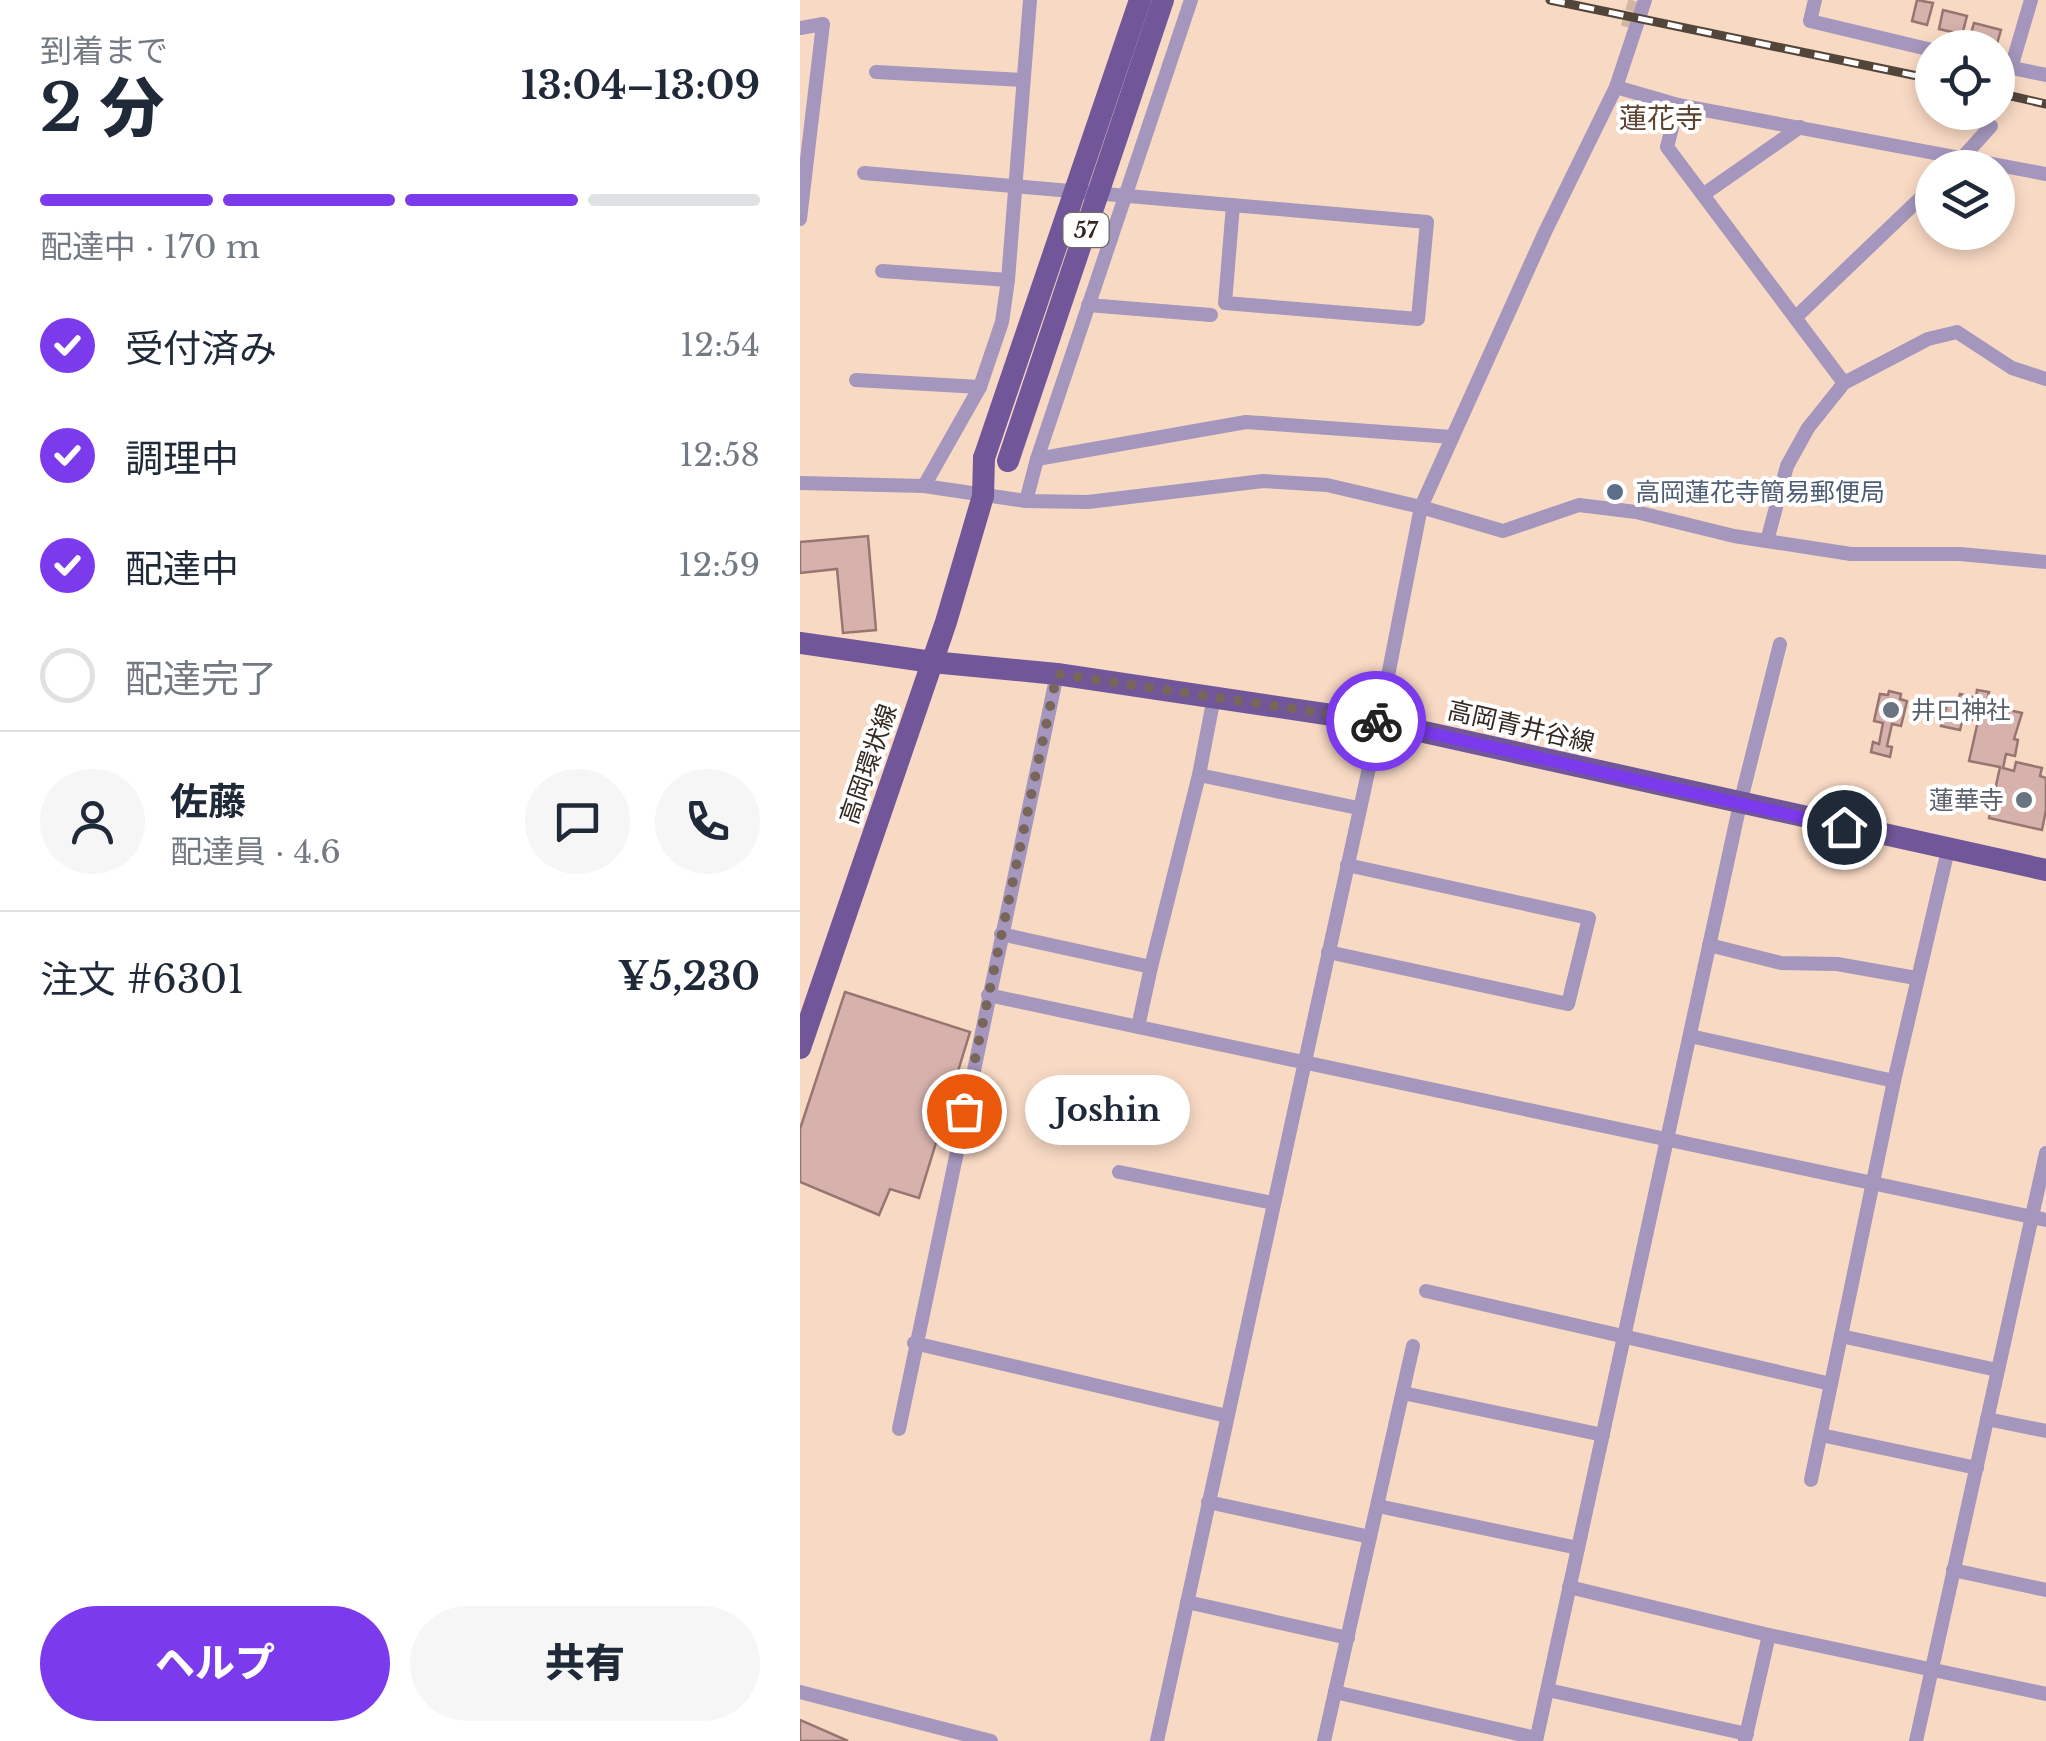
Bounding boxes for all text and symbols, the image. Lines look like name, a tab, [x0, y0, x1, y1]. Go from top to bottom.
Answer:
map controls	[1915, 30, 2015, 250]
button: locate	[1915, 30, 2015, 130]
text: 到着まで	[40, 31, 168, 71]
text: 13:04–13:09	[521, 62, 760, 109]
text: 2 分	[40, 68, 165, 149]
district label: 蓮花寺	[1619, 101, 1703, 136]
button: layers	[1915, 150, 2015, 250]
road number: 57	[1064, 213, 1108, 247]
text: 配達中 · 170 m	[40, 227, 260, 267]
icon: check	[40, 318, 95, 373]
text: 受付済み	[125, 325, 277, 372]
text: 12:54	[680, 325, 760, 365]
icon: check	[40, 428, 95, 483]
text: 調理中	[125, 435, 239, 482]
text: 12:58	[679, 435, 760, 475]
place label: 高岡蓮花寺簡易郵便局	[1635, 477, 1885, 508]
marker: 高岡蓮花寺簡易郵便局	[1604, 481, 1626, 503]
icon: check	[40, 538, 95, 593]
text: 配達中	[125, 545, 239, 592]
text: 12:59	[678, 545, 760, 585]
text: 配達完了	[125, 655, 277, 702]
courier	[1326, 671, 1426, 771]
icon: bike	[1349, 694, 1404, 749]
street label: 高岡青井谷線	[1444, 695, 1597, 758]
place label: 井口神社	[1911, 695, 2011, 726]
marker: 井口神社	[1880, 699, 1902, 721]
street label: 高岡環状線	[833, 700, 903, 828]
button: person	[40, 769, 145, 874]
button: chat	[525, 769, 630, 874]
button: phone	[655, 769, 760, 874]
text: 佐藤	[170, 778, 246, 825]
pin	[1802, 785, 1887, 870]
place label: 蓮華寺	[1929, 785, 2004, 816]
marker: 蓮華寺	[2013, 789, 2035, 811]
icon: home	[1817, 800, 1872, 855]
text: 配達員 · 4.6	[170, 832, 341, 872]
text: ¥5,230	[617, 953, 760, 1000]
text: 注文 #6301	[40, 956, 244, 1003]
pin	[922, 1069, 1007, 1154]
callout: Joshin	[1024, 1076, 1189, 1146]
icon: bag	[937, 1084, 992, 1139]
text: Joshin	[1054, 1090, 1161, 1130]
button: ヘルプ	[40, 1606, 390, 1721]
button: 共有	[410, 1606, 760, 1721]

